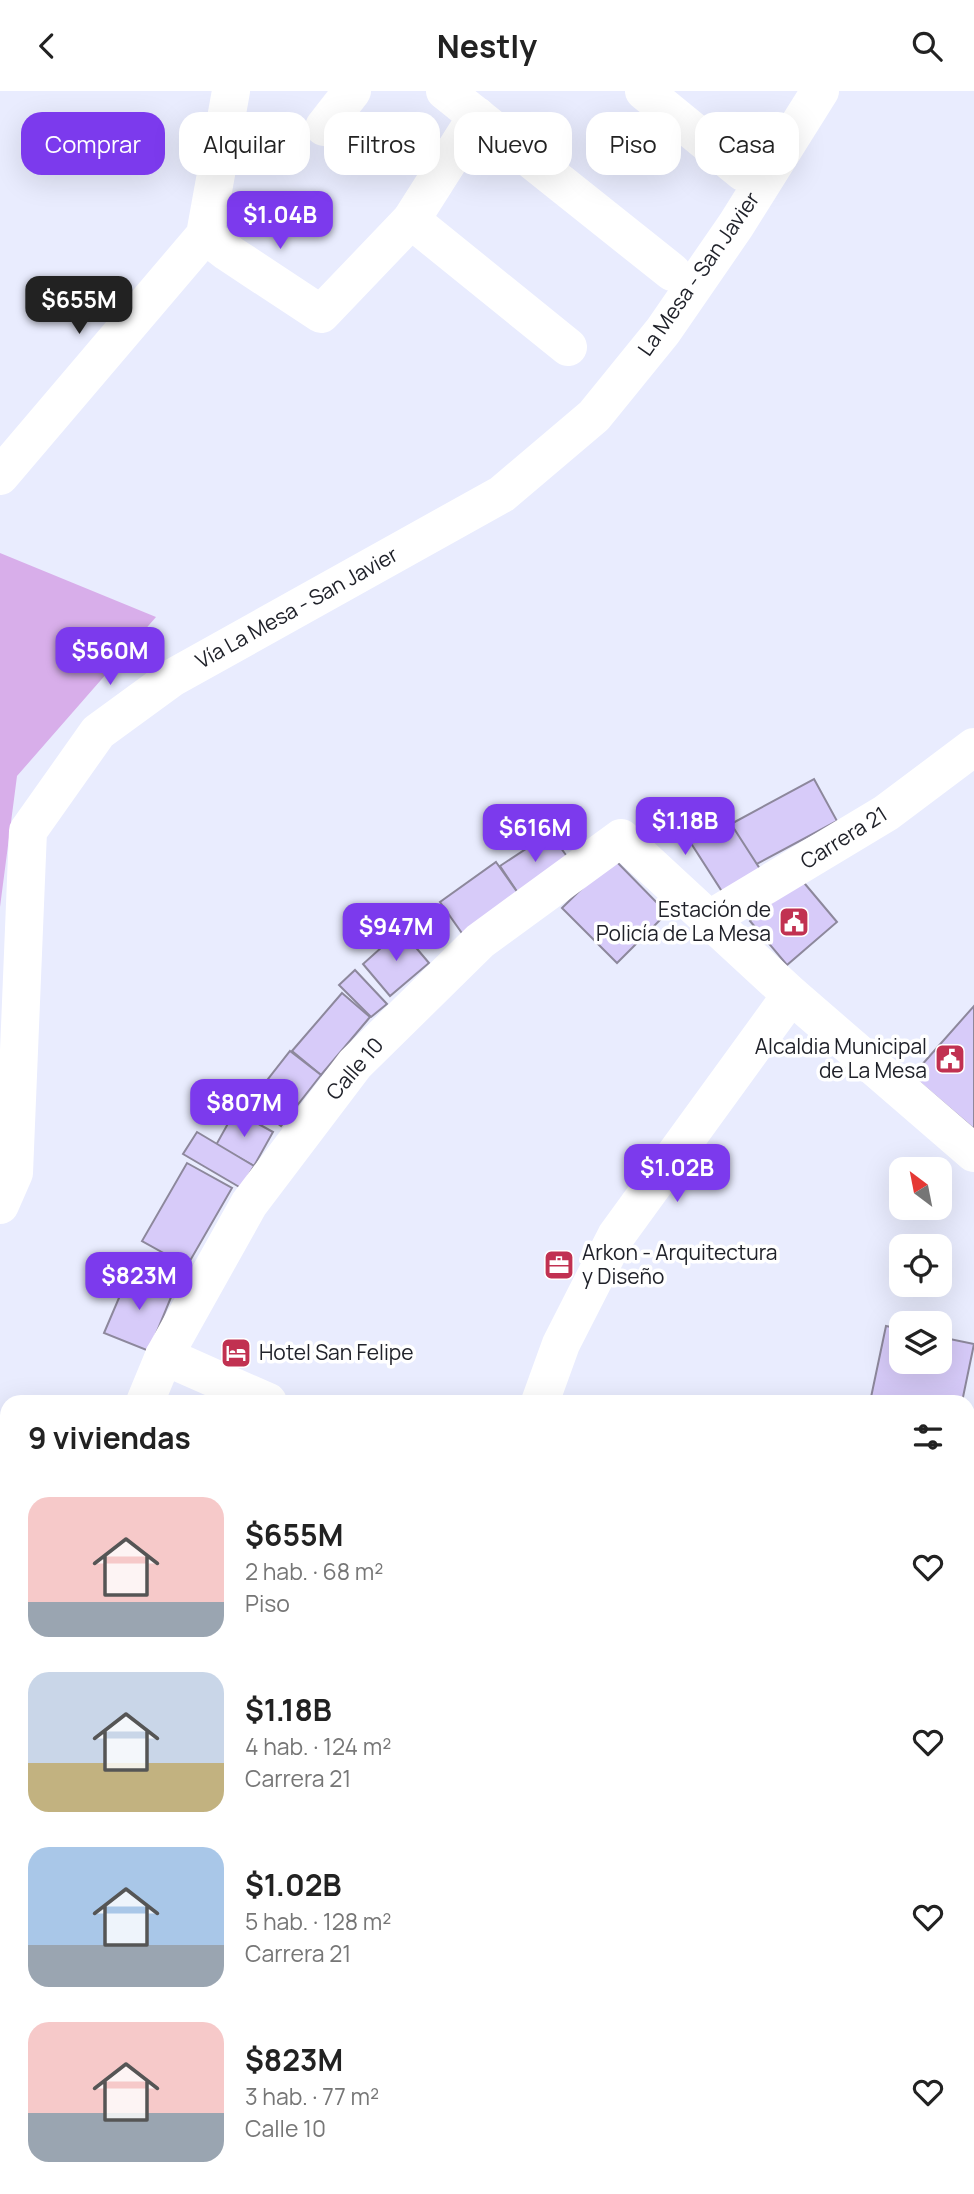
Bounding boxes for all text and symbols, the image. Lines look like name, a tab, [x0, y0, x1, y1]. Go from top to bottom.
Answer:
text: Nestly	[437, 24, 537, 68]
icon: back	[28, 27, 66, 65]
icon: search	[908, 27, 946, 65]
chip: Comprar	[21, 112, 165, 175]
chip: Alquilar	[179, 112, 310, 175]
chip: Filtros	[324, 112, 440, 175]
chip: Nuevo	[454, 112, 572, 175]
chip: Piso	[586, 112, 681, 175]
chip: Casa	[695, 112, 799, 175]
street label: La Mesa - San Javier	[631, 186, 766, 361]
pin: $1.04B	[223, 191, 337, 251]
text: $1.04B	[243, 198, 317, 230]
pin: $655M	[30, 277, 128, 336]
text: $655M	[41, 283, 117, 315]
street label: Vía La Mesa - San Javier	[190, 540, 403, 674]
pin: $560M	[61, 627, 159, 687]
text: $560M	[71, 634, 149, 666]
pin: $1.18B	[628, 797, 742, 857]
street label: Carrera 21	[795, 800, 892, 875]
text: $1.18B	[652, 804, 718, 836]
pin: $616M	[486, 805, 584, 864]
text: $616M	[499, 811, 571, 843]
place label: Estación de Policía de La Mesa	[596, 895, 771, 947]
pin: $947M	[347, 903, 445, 963]
public building icon: Estación de Policía de La Mesa	[777, 905, 811, 939]
text: $947M	[359, 910, 433, 942]
street label: Calle 10	[319, 1031, 389, 1105]
place label: Alcaldia Municipal de La Mesa	[755, 1032, 927, 1084]
public building icon: Alcaldia Municipal de La Mesa	[933, 1042, 967, 1076]
pin: $807M	[195, 1079, 293, 1139]
text: $807M	[206, 1086, 282, 1118]
pin: $1.02B	[620, 1145, 734, 1204]
text: $1.02B	[640, 1151, 714, 1183]
north arrow	[889, 1157, 952, 1220]
map controls	[889, 1157, 952, 1374]
button: locate	[889, 1234, 952, 1297]
place label: Arkon - Arquitectura y Diseño	[582, 1238, 777, 1290]
office icon: Arkon - Arquitectura y Diseño	[542, 1248, 576, 1282]
pin: $823M	[90, 1253, 188, 1312]
text: $823M	[101, 1259, 177, 1291]
button: layers	[889, 1311, 952, 1374]
hotel icon: Hotel San Felipe	[219, 1336, 253, 1370]
place label: Hotel San Felipe	[259, 1338, 414, 1366]
text: 9 viviendas	[28, 1417, 191, 1458]
icon: filters	[909, 1418, 947, 1456]
text: $655M	[245, 1514, 343, 1555]
icon: home	[84, 1525, 168, 1609]
icon: heart	[909, 1548, 947, 1586]
text: 2 hab. · 68 m²	[245, 1555, 383, 1587]
text: Piso	[245, 1587, 290, 1619]
text: $1.18B	[245, 1689, 332, 1730]
icon: home	[84, 1700, 168, 1784]
icon: heart	[909, 1723, 947, 1761]
text: 4 hab. · 124 m²	[245, 1730, 391, 1762]
text: Carrera 21	[245, 1762, 351, 1794]
text: $1.02B	[245, 1864, 341, 1905]
icon: home	[84, 1875, 168, 1959]
icon: heart	[909, 1898, 947, 1936]
text: 5 hab. · 128 m²	[245, 1905, 391, 1937]
text: Carrera 21	[245, 1937, 351, 1969]
text: $823M	[245, 2039, 343, 2080]
icon: home	[84, 2050, 168, 2134]
icon: heart	[909, 2073, 947, 2111]
text: 3 hab. · 77 m²	[245, 2080, 379, 2112]
text: Calle 10	[245, 2112, 326, 2144]

